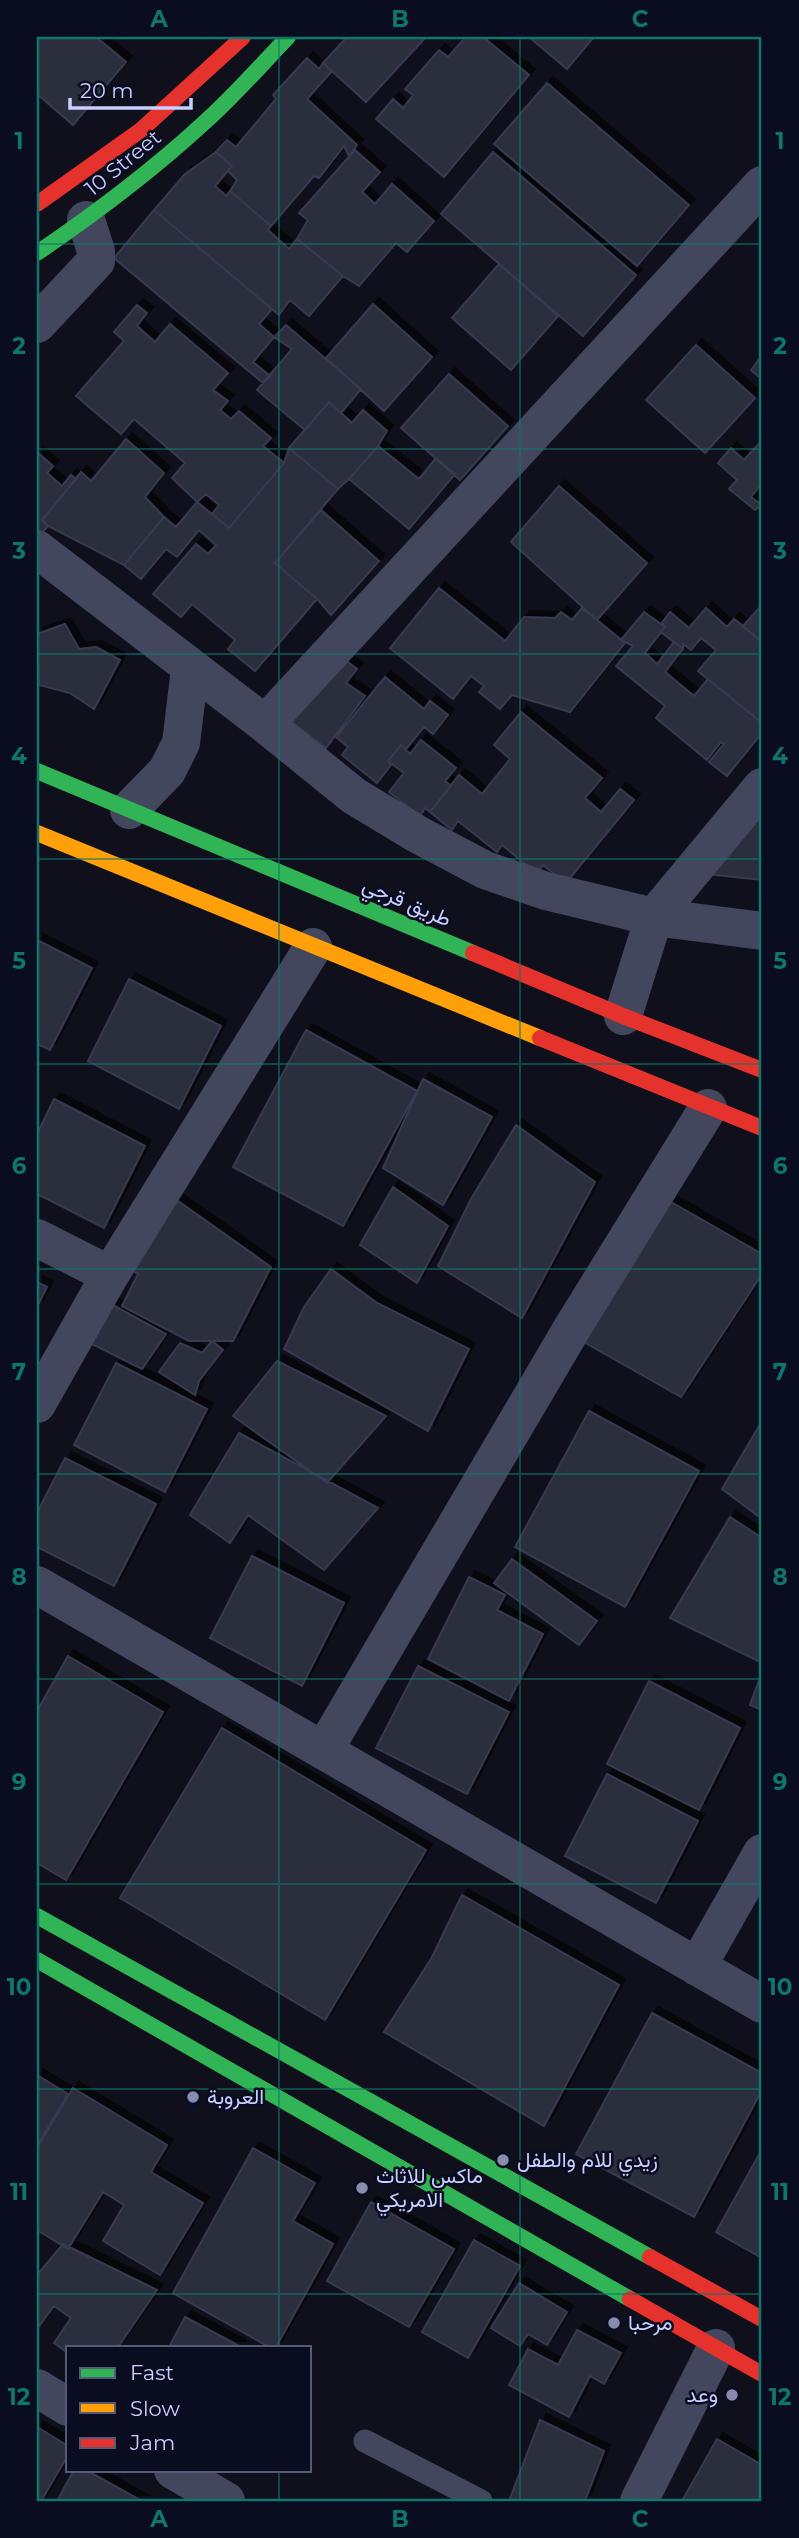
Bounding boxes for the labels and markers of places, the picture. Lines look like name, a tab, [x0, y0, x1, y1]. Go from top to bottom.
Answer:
place label: العروبة	[207, 2084, 264, 2110]
marker: العروبة	[185, 2089, 201, 2105]
place label: زيدي للام والطفل	[517, 2147, 658, 2177]
marker: زيدي للام والطفل	[495, 2152, 511, 2168]
place label: ماكس للاثاث الامريكي	[376, 2163, 483, 2217]
marker: ماكس للاثاث الامريكي	[354, 2180, 370, 2196]
place label: مرحبا	[628, 2310, 673, 2336]
marker: مرحبا	[606, 2315, 622, 2331]
place label: وعد	[687, 2382, 718, 2408]
marker: وعد	[724, 2387, 740, 2403]

